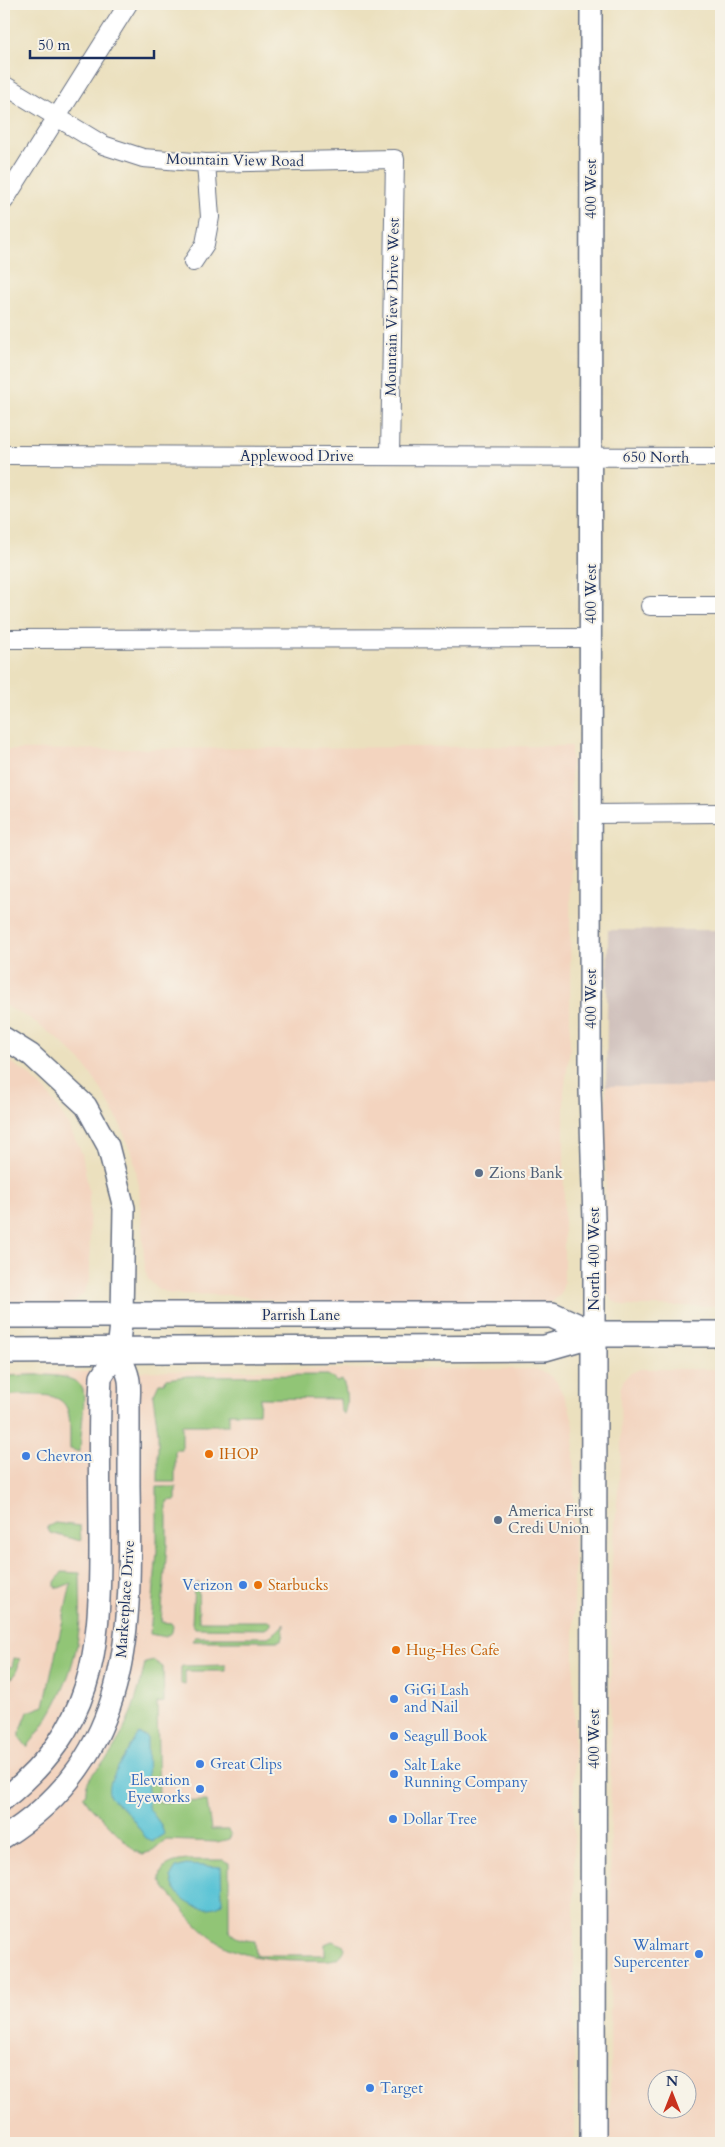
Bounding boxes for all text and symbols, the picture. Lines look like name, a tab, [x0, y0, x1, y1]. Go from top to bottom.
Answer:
scale bar	[30, 28, 154, 60]
text: 50 m	[38, 35, 70, 55]
street label: Mountain View Road	[166, 149, 304, 171]
street label: 400 West	[581, 159, 601, 219]
street label: Mountain View Drive West	[380, 217, 404, 396]
street label: Applewood Drive	[240, 446, 354, 466]
street label: 650 North	[623, 446, 690, 468]
street label: 400 West	[581, 564, 601, 624]
street label: 400 West	[581, 969, 601, 1029]
place label: Zions Bank	[489, 1163, 563, 1183]
marker: Zions Bank	[473, 1167, 485, 1179]
street label: North 400 West	[584, 1207, 604, 1311]
street label: Parrish Lane	[262, 1305, 341, 1325]
place label: IHOP	[219, 1444, 259, 1464]
place label: Chevron	[36, 1446, 93, 1466]
marker: IHOP	[203, 1448, 215, 1460]
marker: Chevron	[20, 1450, 32, 1462]
place label: America First Credi Union	[508, 1501, 593, 1538]
marker: America First Credi Union	[492, 1514, 504, 1526]
street label: Marketplace Drive	[111, 1539, 139, 1659]
place label: Verizon	[182, 1575, 233, 1595]
place label: Starbucks	[268, 1575, 328, 1595]
marker: Verizon	[237, 1579, 249, 1591]
marker: Starbucks	[252, 1579, 264, 1591]
place label: Hug-Hes Cafe	[406, 1640, 500, 1660]
marker: Hug-Hes Cafe	[390, 1644, 402, 1656]
place label: GiGi Lash and Nail	[404, 1680, 470, 1717]
marker: GiGi Lash and Nail	[388, 1693, 400, 1705]
street label: 400 West	[584, 1709, 604, 1769]
place label: Seagull Book	[404, 1726, 488, 1746]
marker: Seagull Book	[388, 1730, 400, 1742]
place label: Great Clips	[210, 1754, 282, 1774]
place label: Salt Lake Running Company	[404, 1755, 528, 1792]
marker: Great Clips	[194, 1758, 206, 1770]
marker: Salt Lake Running Company	[388, 1768, 400, 1780]
place label: Elevation Eyeworks	[127, 1770, 190, 1807]
marker: Elevation Eyeworks	[194, 1783, 206, 1795]
place label: Dollar Tree	[403, 1809, 477, 1829]
marker: Dollar Tree	[387, 1813, 399, 1825]
place label: Walmart Supercenter	[614, 1935, 690, 1972]
marker: Walmart Supercenter	[693, 1948, 705, 1960]
north arrow	[648, 2070, 698, 2120]
text: N	[666, 2072, 678, 2091]
place label: Target	[380, 2078, 423, 2098]
marker: Target	[364, 2082, 376, 2094]

